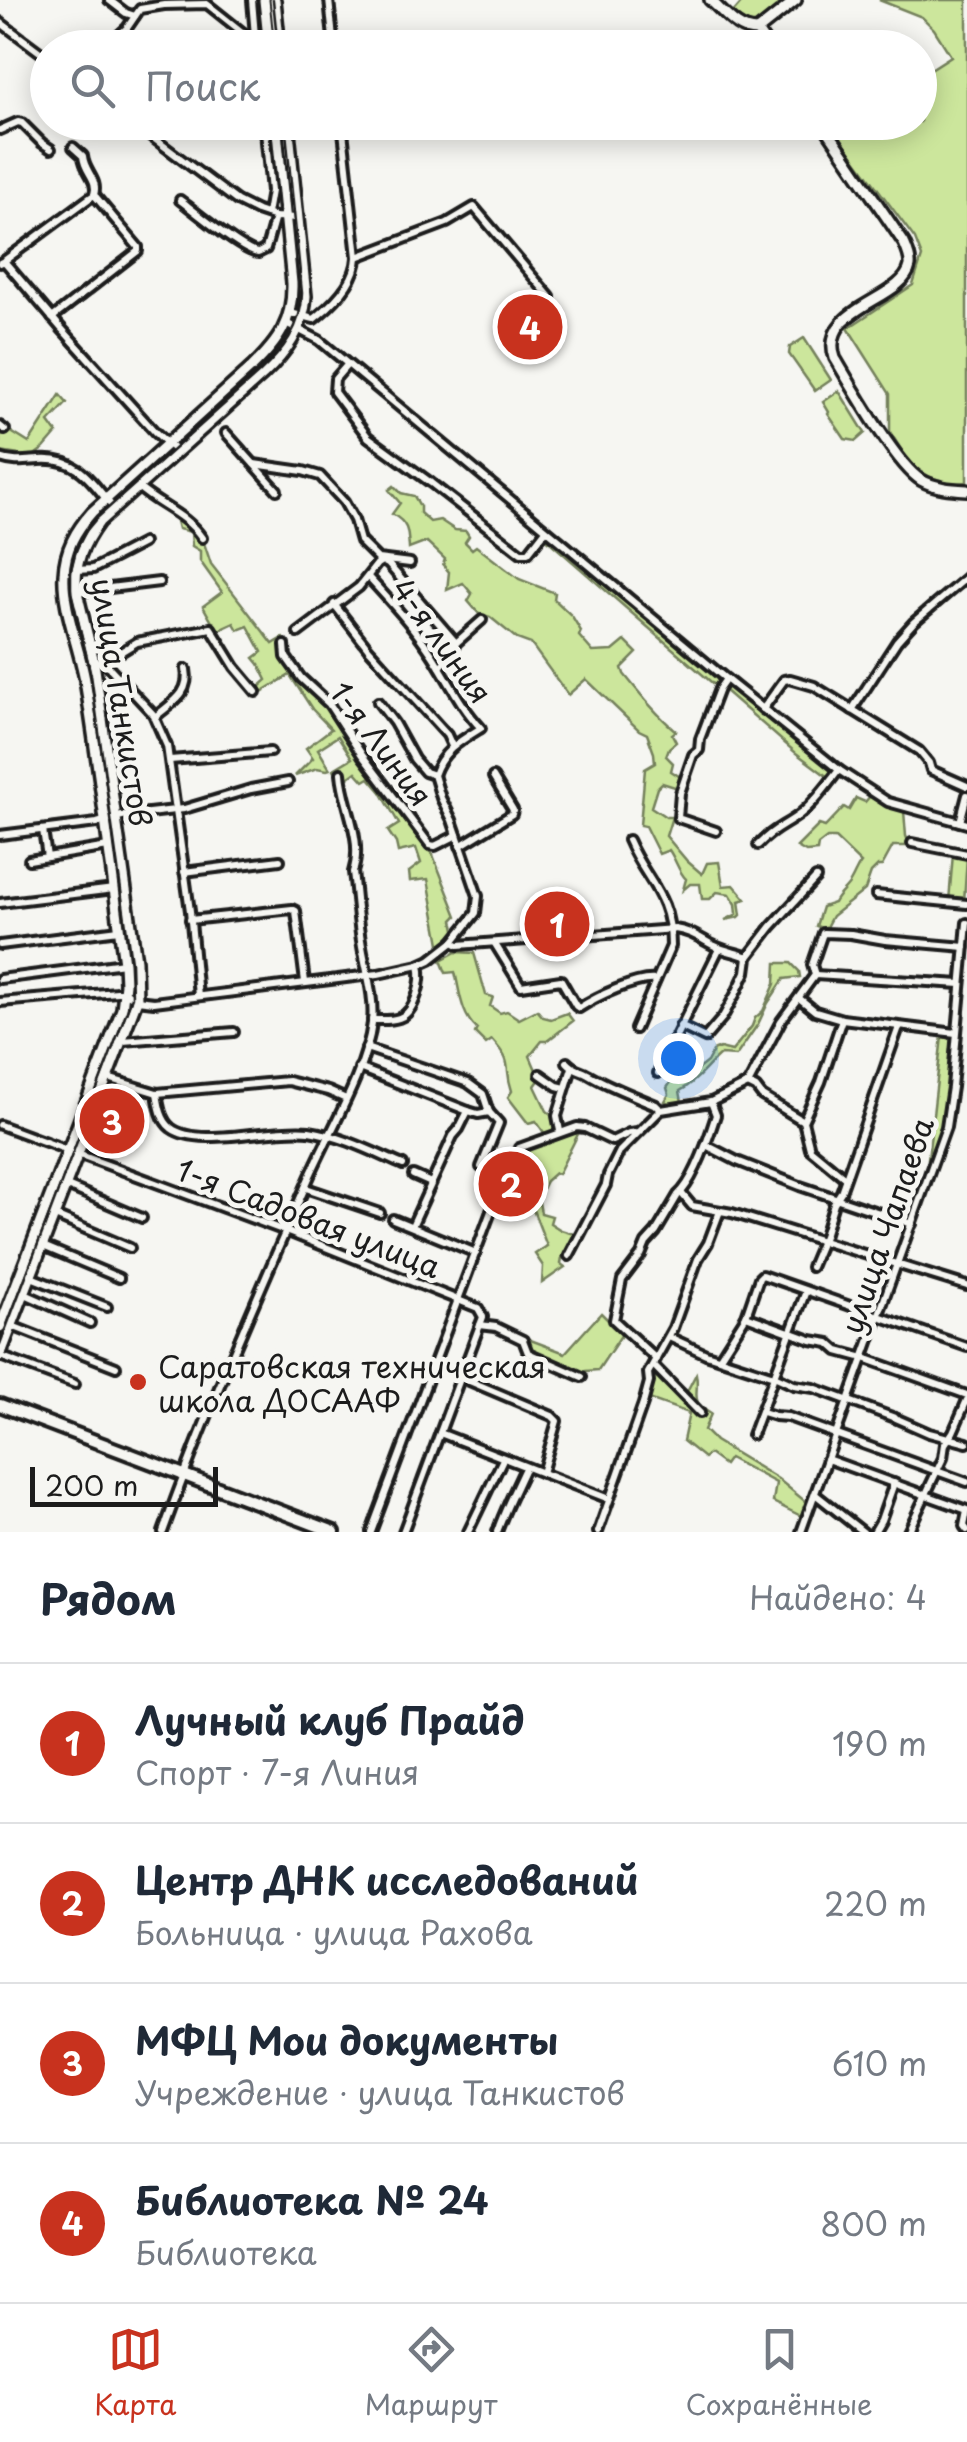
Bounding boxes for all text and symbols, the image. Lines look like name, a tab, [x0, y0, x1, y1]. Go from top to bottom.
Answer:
search box	[30, 30, 937, 140]
text: Поиск	[145, 57, 260, 114]
icon: search	[65, 58, 120, 113]
pin: 4	[498, 290, 562, 364]
street label: 4-я линия	[382, 568, 504, 712]
street label: улица Танкистов	[81, 575, 165, 829]
street label: 1-я Линия	[320, 671, 444, 815]
pin: 1	[524, 886, 590, 962]
your location	[653, 1033, 704, 1084]
pin: 3	[80, 1084, 144, 1158]
street label: улица Чапаева	[828, 1110, 944, 1339]
street label: 1-я Садовая улица	[171, 1146, 448, 1288]
pin: 2	[478, 1146, 544, 1222]
place label: Саратовская техническая школа ДОСААФ	[158, 1343, 546, 1422]
marker: Саратовская техническая школа ДОСААФ	[127, 1371, 149, 1393]
scale bar	[30, 1462, 218, 1506]
text: 200 m	[45, 1463, 138, 1506]
text: Рядом	[40, 1566, 177, 1629]
text: Найдено: 4	[749, 1573, 927, 1621]
text: Лучный клуб Прайд	[135, 1691, 524, 1748]
text: 1	[65, 1719, 80, 1767]
text: 190 m	[832, 1719, 927, 1767]
text: Спорт · 7-я Линия	[135, 1748, 419, 1796]
text: Центр ДНК исследований	[135, 1851, 639, 1908]
text: 2	[61, 1879, 84, 1927]
text: 220 m	[824, 1879, 927, 1927]
text: Больница · улица Рахова	[135, 1908, 533, 1956]
text: МФЦ Мои документы	[135, 2011, 558, 2068]
text: 3	[62, 2039, 83, 2087]
text: 610 m	[832, 2039, 927, 2087]
text: Учреждение · улица Танкистов	[135, 2068, 625, 2116]
text: Библиотека № 24	[135, 2171, 489, 2228]
text: 4	[62, 2199, 83, 2247]
text: 800 m	[820, 2199, 927, 2247]
text: Библиотека	[135, 2228, 317, 2276]
tab: Карта	[94, 2322, 176, 2425]
tab: Маршрут	[365, 2322, 497, 2425]
tab: Сохранённые	[686, 2322, 873, 2425]

